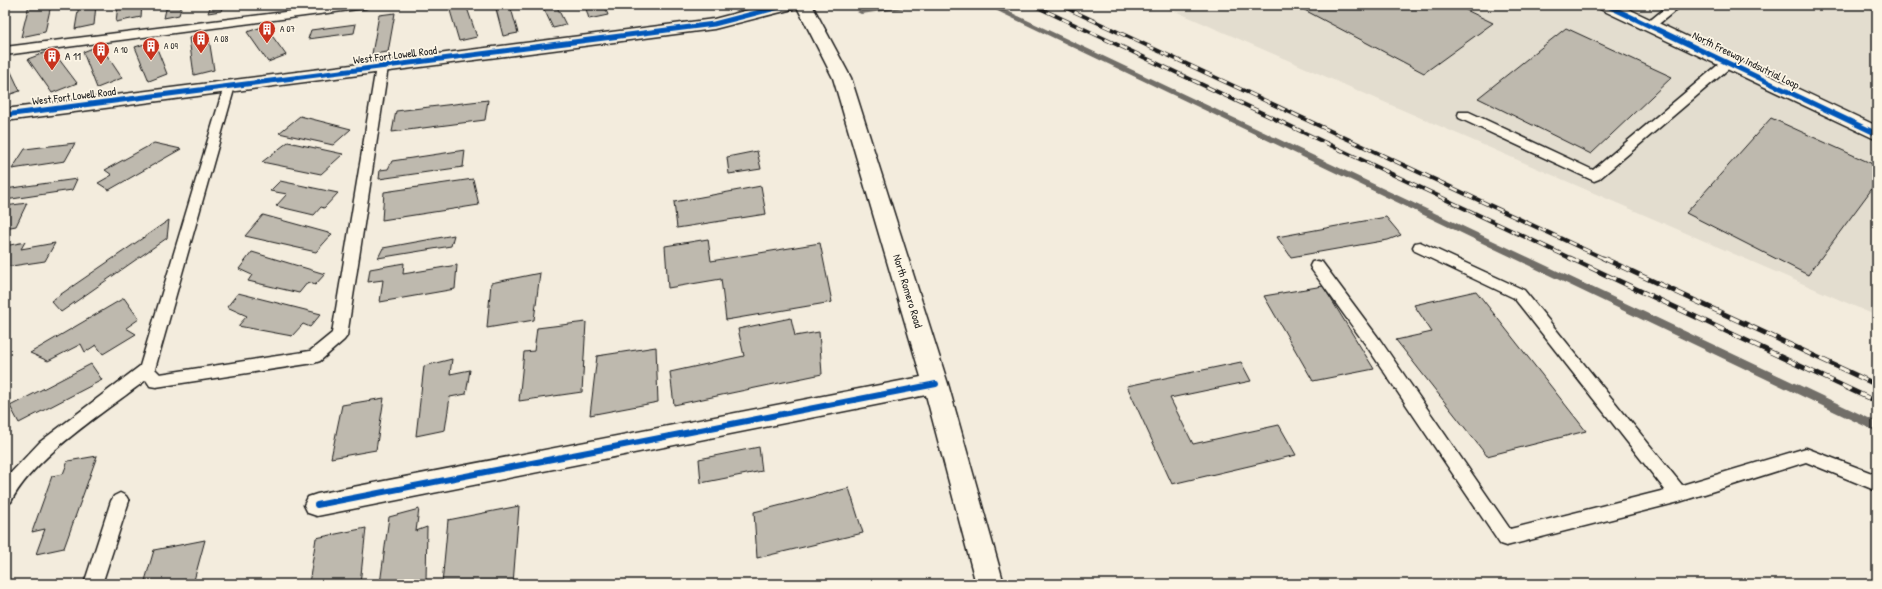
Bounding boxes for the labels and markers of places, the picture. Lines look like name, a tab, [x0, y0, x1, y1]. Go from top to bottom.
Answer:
building icon: A 07	[257, 19, 277, 44]
place label: A 07	[280, 23, 295, 35]
building icon: A 08	[191, 29, 211, 54]
place label: A 08	[214, 33, 228, 45]
building icon: A 09	[141, 36, 161, 61]
building icon: A 10	[91, 40, 111, 65]
place label: A 09	[164, 40, 178, 52]
place label: A 10	[114, 44, 128, 56]
building icon: A 11	[42, 46, 62, 71]
place label: A 11	[65, 49, 81, 63]

